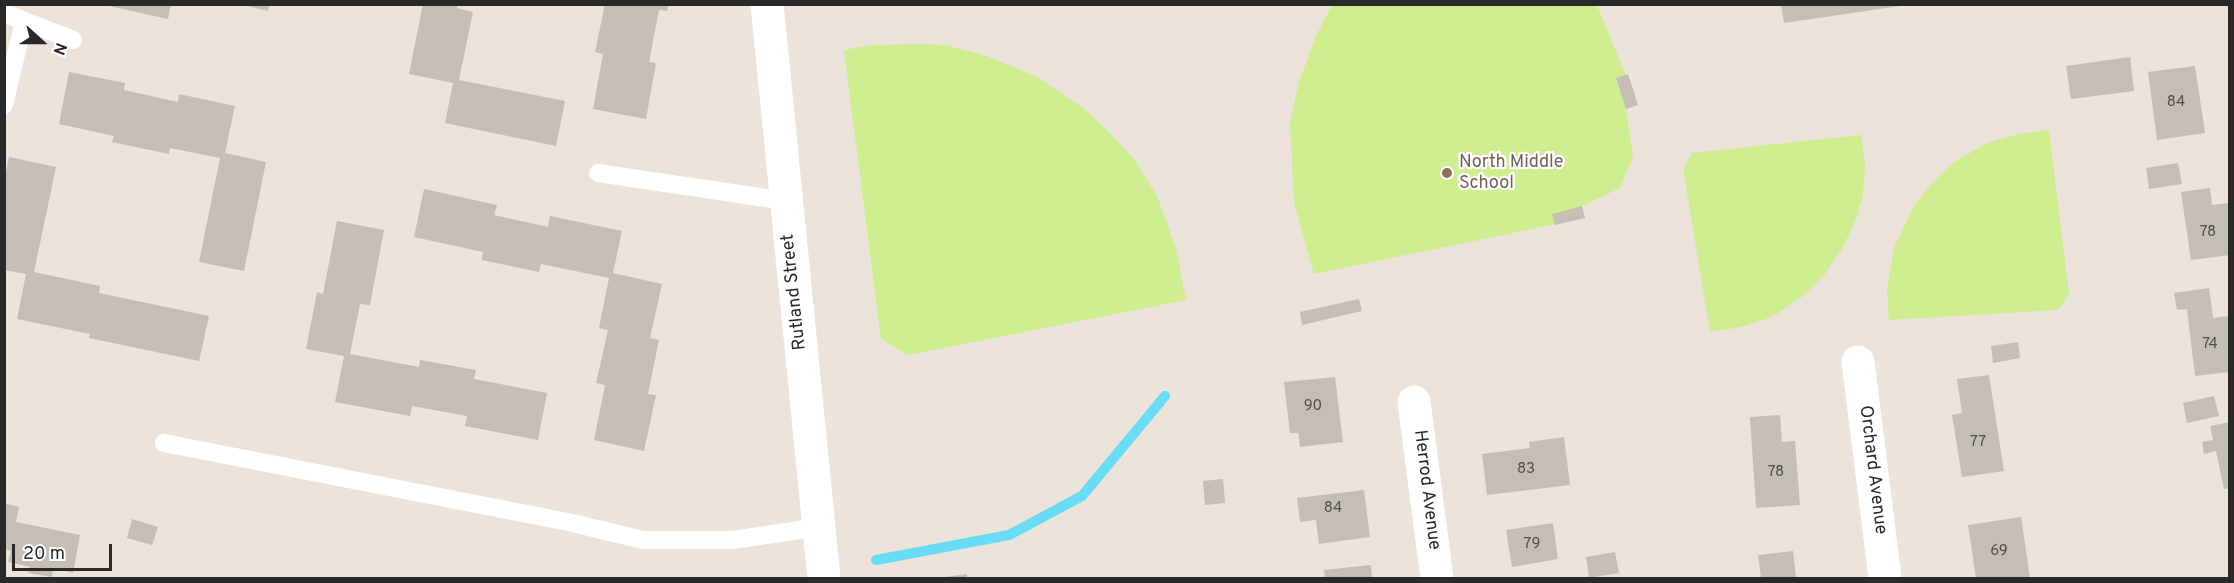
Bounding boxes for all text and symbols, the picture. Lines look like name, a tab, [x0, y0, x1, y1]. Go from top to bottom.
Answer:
north arrow	[12, 12, 72, 72]
text: N	[47, 39, 70, 57]
house number: 84	[2167, 94, 2185, 112]
place label: North Middle School	[1459, 152, 1563, 195]
marker: North Middle School	[1440, 166, 1454, 180]
house number: 78	[2200, 224, 2216, 242]
street label: Rutland Street	[778, 233, 812, 351]
house number: 74	[2202, 336, 2218, 354]
house number: 90	[1304, 398, 1322, 416]
street label: Orchard Avenue	[1853, 404, 1891, 536]
street label: Herrod Avenue	[1408, 429, 1444, 551]
house number: 77	[1970, 434, 1986, 452]
house number: 83	[1517, 461, 1535, 479]
house number: 78	[1768, 464, 1784, 482]
house number: 84	[1324, 500, 1342, 518]
scale bar	[15, 532, 116, 570]
house number: 79	[1524, 536, 1540, 554]
text: 20 m	[23, 543, 65, 566]
house number: 69	[1990, 543, 2008, 561]

